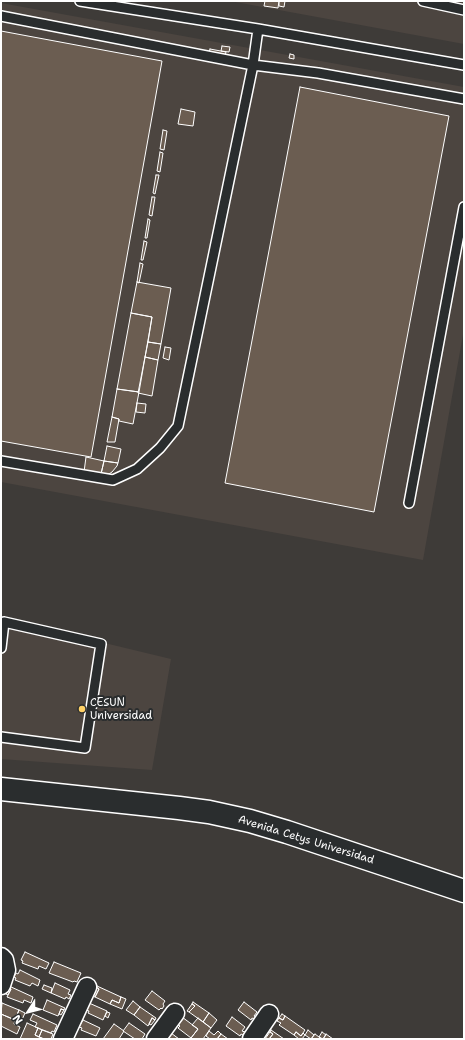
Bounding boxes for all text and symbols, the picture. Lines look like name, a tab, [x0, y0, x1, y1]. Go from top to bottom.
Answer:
place label: CESUN Universidad	[90, 696, 152, 722]
marker: CESUN Universidad	[77, 704, 87, 714]
street label: Avenida Cetys Universidad	[236, 813, 376, 867]
north arrow	[8, 992, 48, 1032]
text: N	[9, 1011, 27, 1027]

